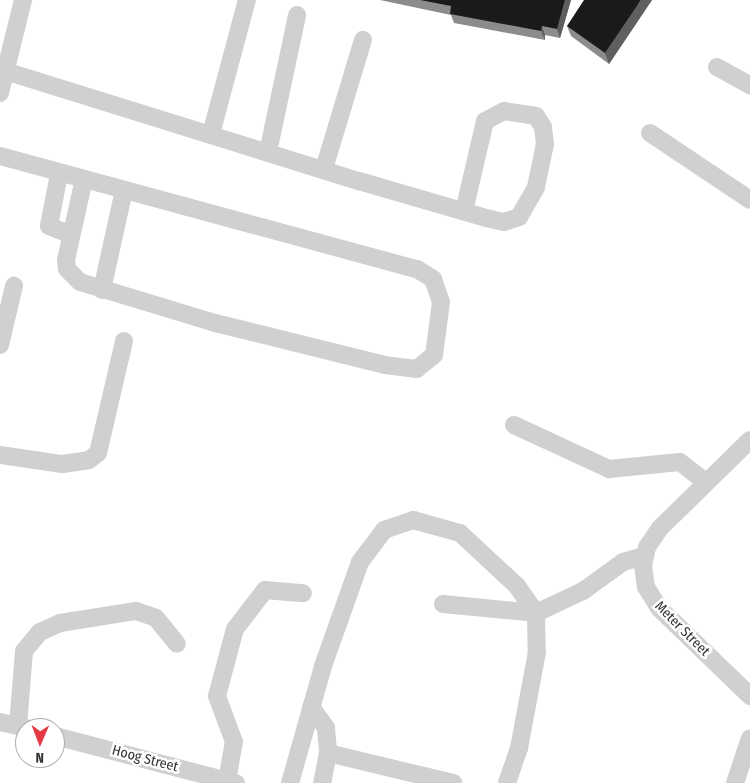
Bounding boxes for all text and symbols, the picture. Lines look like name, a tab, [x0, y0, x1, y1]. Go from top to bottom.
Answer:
street label: Meter Street	[651, 598, 713, 660]
north arrow	[15, 718, 65, 768]
street label: Hoog Street	[110, 742, 180, 776]
text: N	[35, 749, 44, 766]

